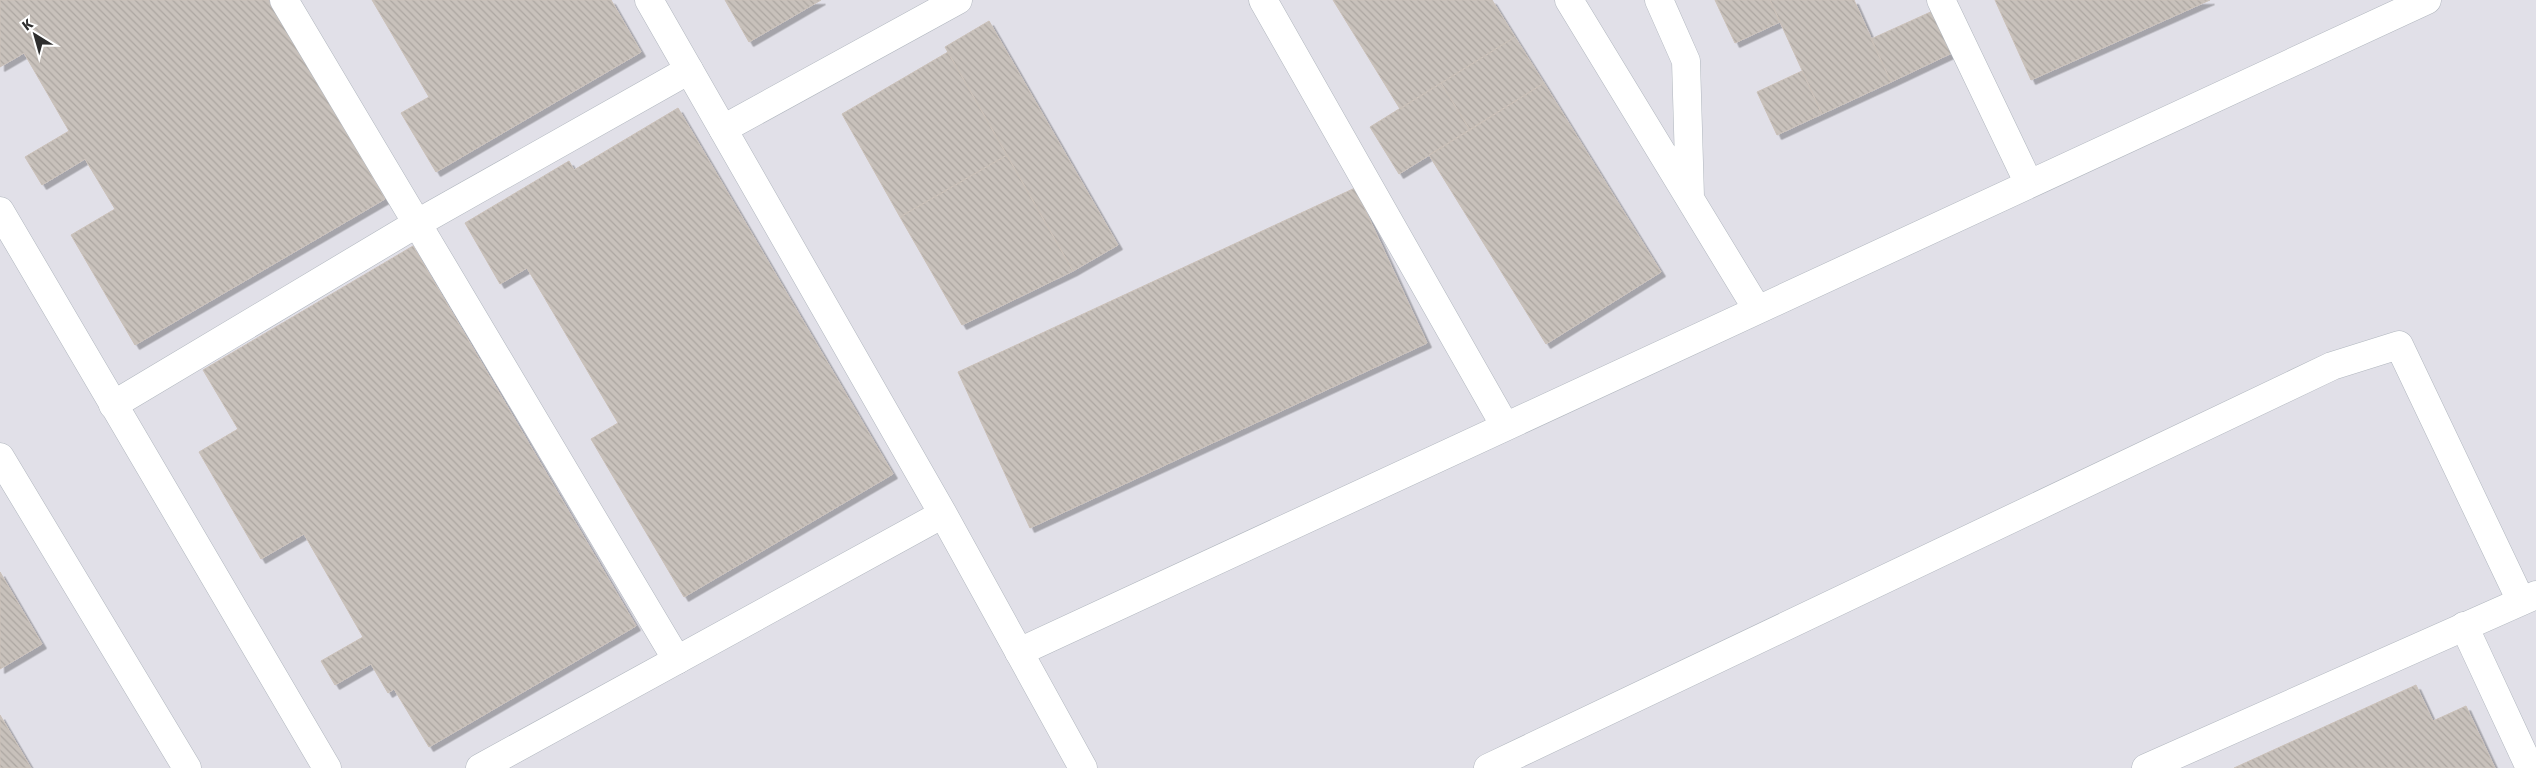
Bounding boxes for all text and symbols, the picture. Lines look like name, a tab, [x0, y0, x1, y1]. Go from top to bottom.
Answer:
north arrow	[10, 10, 60, 60]
text: K	[19, 15, 37, 34]

